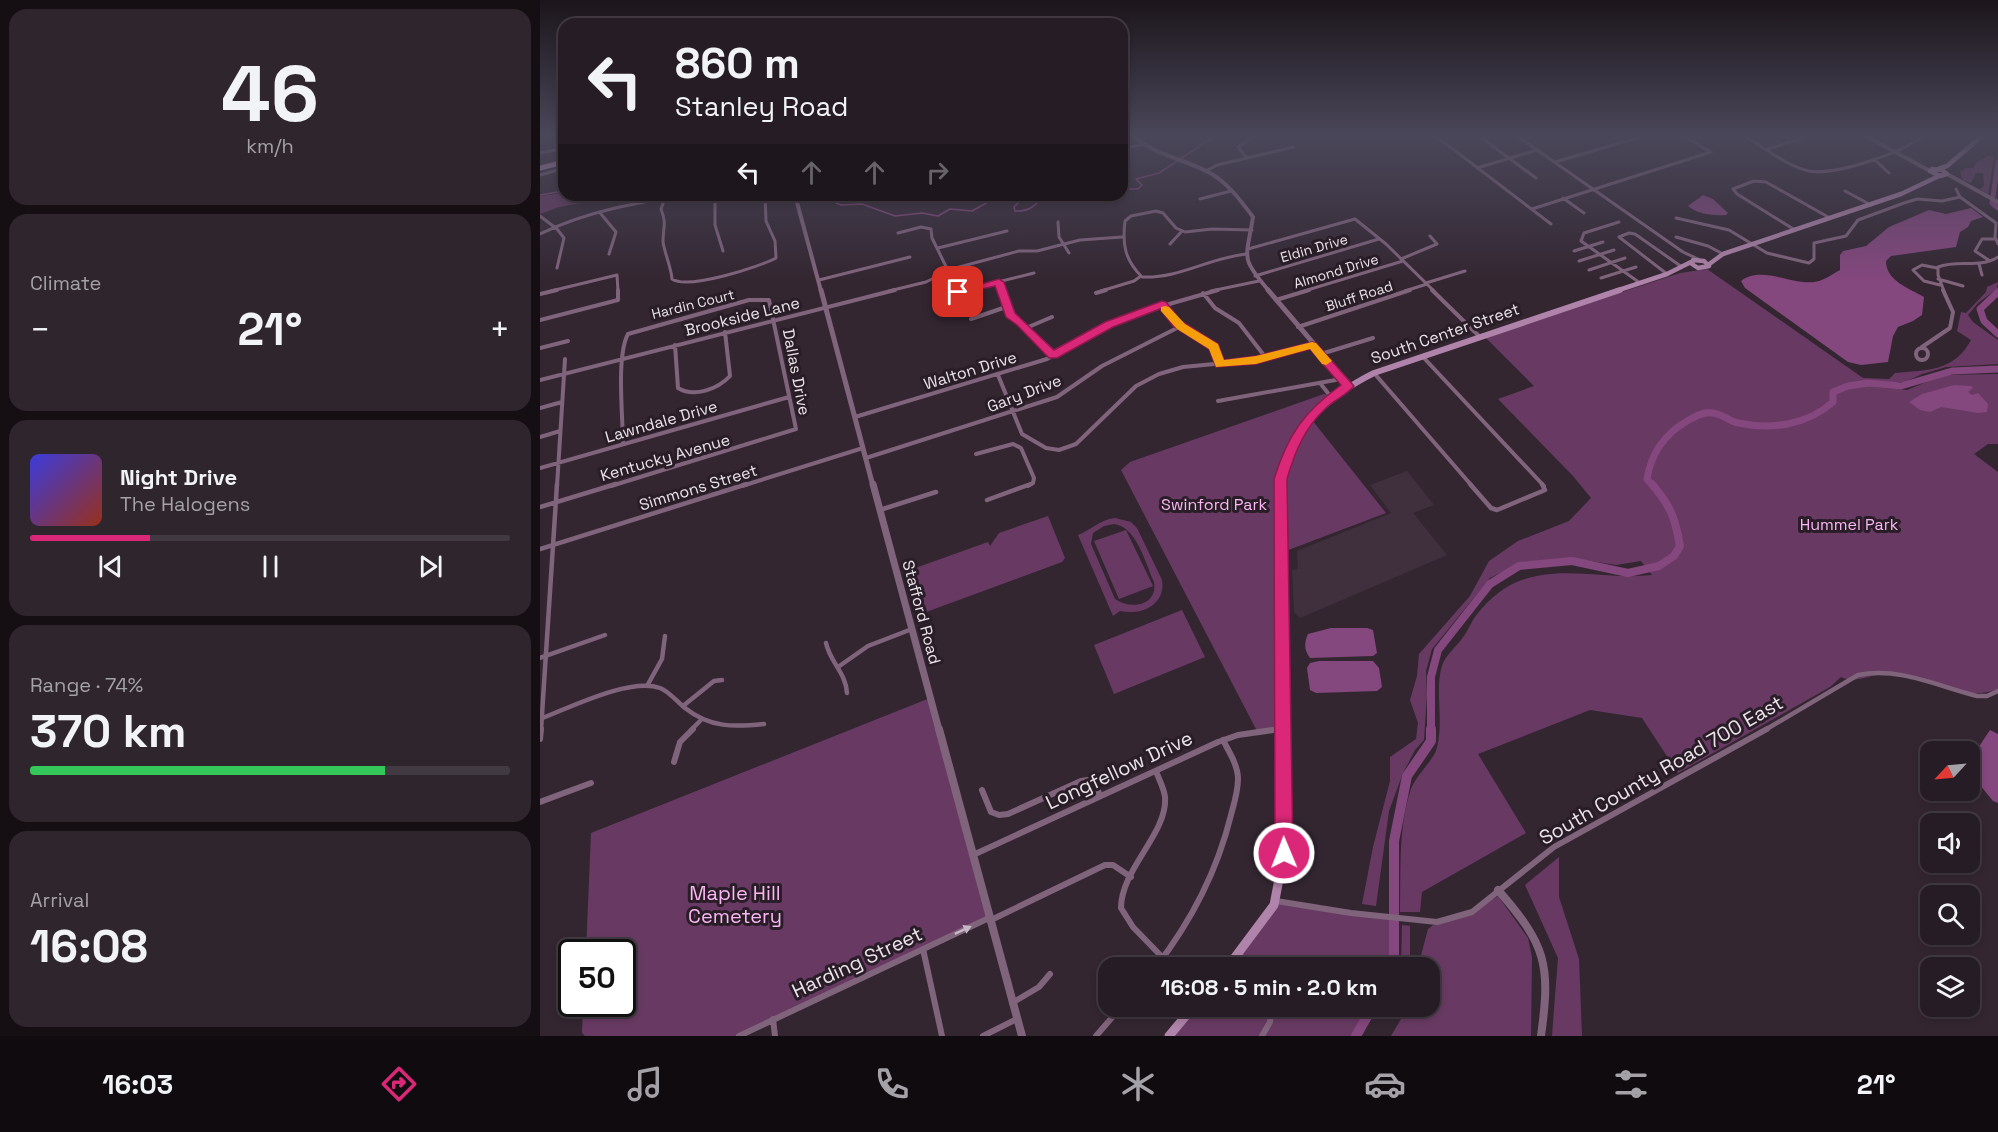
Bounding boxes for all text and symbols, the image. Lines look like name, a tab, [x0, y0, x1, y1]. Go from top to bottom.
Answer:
text: 860 m	[675, 37, 800, 90]
icon: left	[576, 42, 654, 120]
text: 46	[221, 44, 319, 144]
text: Stanley Road	[675, 89, 848, 124]
text: km/h	[246, 133, 294, 159]
icon: left	[732, 156, 765, 189]
icon: ahead	[795, 156, 828, 189]
icon: ahead	[858, 156, 891, 189]
icon: right	[921, 156, 954, 189]
street label: Eldin Drive	[1278, 230, 1350, 266]
street label: Almond Drive	[1291, 250, 1381, 292]
pin	[932, 266, 983, 317]
text: Climate	[30, 270, 101, 296]
icon: arrive	[941, 275, 974, 308]
street label: Bluff Road	[1323, 277, 1395, 315]
street label: Hardin Court	[650, 285, 736, 323]
street label: Brookside Lane	[682, 292, 802, 341]
street label: South Center Street	[1368, 298, 1522, 369]
text: 21°	[238, 301, 302, 358]
text: −	[30, 309, 50, 351]
text: +	[490, 309, 510, 351]
street label: Dallas Drive	[778, 327, 815, 417]
street label: Walton Drive	[921, 346, 1019, 395]
street label: Gary Drive	[984, 370, 1064, 417]
street label: Lawndale Drive	[603, 395, 720, 448]
street label: Kentucky Avenue	[598, 429, 732, 486]
street label: Simmons Street	[637, 460, 760, 515]
text: Night Drive	[120, 463, 237, 491]
text: The Halogens	[120, 491, 250, 517]
park label: Swinford Park	[1161, 494, 1267, 515]
park label: Hummel Park	[1800, 514, 1899, 535]
icon: previous	[94, 550, 127, 583]
icon: pause	[254, 550, 287, 583]
icon: next	[414, 550, 447, 583]
street label: Stafford Road	[898, 558, 946, 667]
text: Range · 74%	[30, 672, 143, 698]
street label: South County Road 700 East	[1534, 689, 1788, 851]
text: 370 km	[30, 703, 187, 760]
street label: Longfellow Drive	[1041, 725, 1197, 815]
north arrow	[1920, 741, 1980, 801]
map controls	[1920, 741, 1980, 1017]
button: sound	[1920, 813, 1980, 873]
position arrow	[1252, 821, 1316, 885]
park label: Maple Hill Cemetery	[688, 880, 782, 929]
button: search	[1920, 885, 1980, 945]
text: Arrival	[30, 887, 89, 913]
text: 16:08	[30, 918, 148, 975]
street label: Harding Street	[788, 920, 926, 1004]
one-way arrow	[955, 926, 972, 935]
speed limit sign: 50	[558, 939, 636, 1017]
button: layers	[1920, 957, 1980, 1017]
text: 16:08 · 5 min · 2.0 km	[1161, 973, 1377, 1001]
icon: directions	[378, 1063, 420, 1105]
icon: music	[624, 1063, 666, 1105]
icon: phone	[871, 1063, 913, 1105]
icon: climate	[1117, 1063, 1159, 1105]
icon: car	[1364, 1063, 1406, 1105]
icon: filters	[1610, 1063, 1652, 1105]
text: 16:03	[102, 1067, 173, 1102]
text: 21°	[1857, 1067, 1896, 1102]

